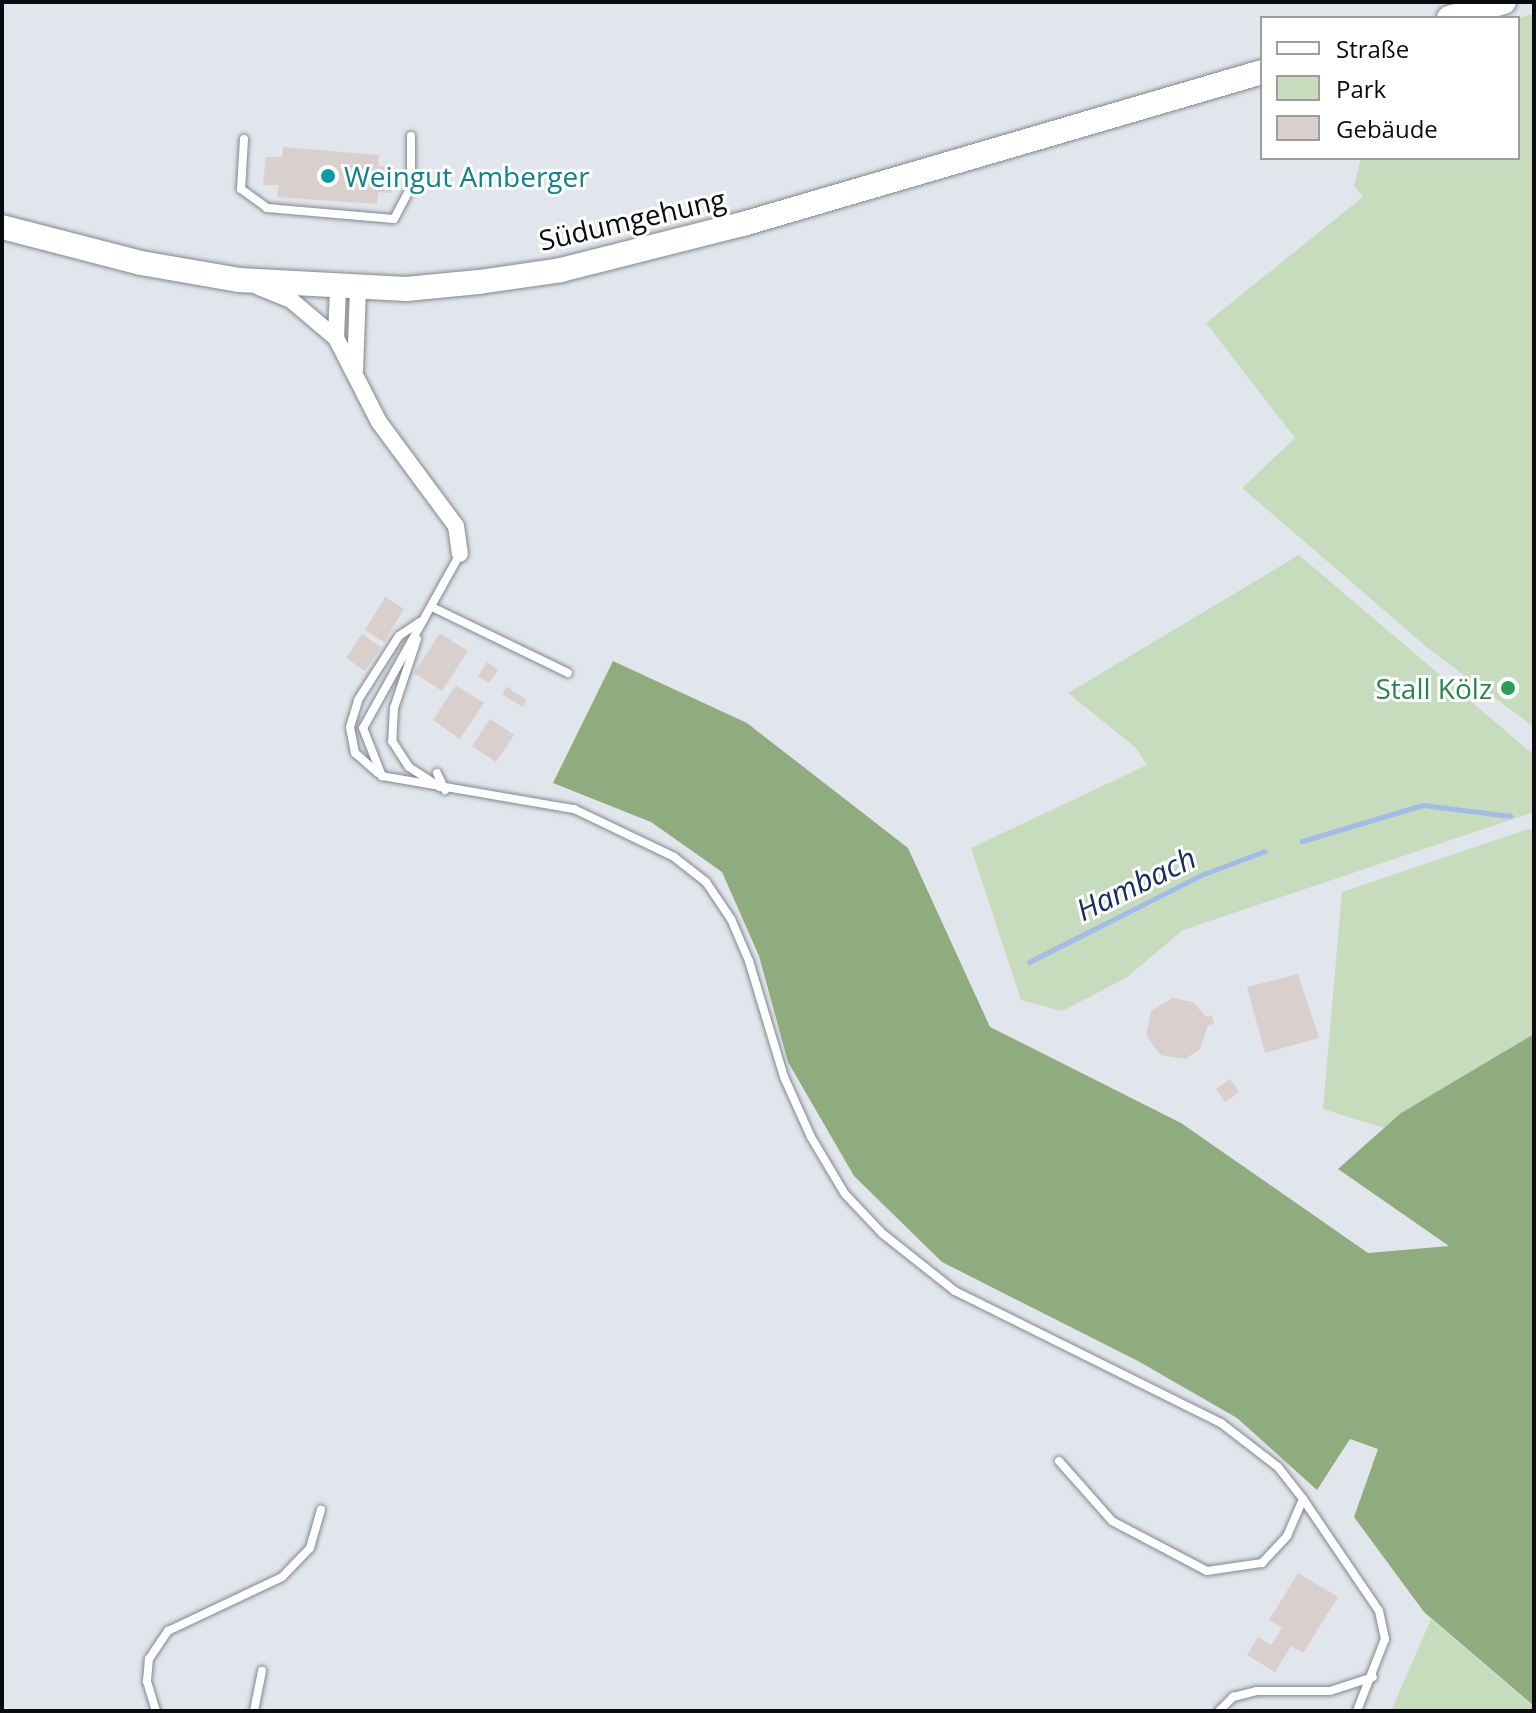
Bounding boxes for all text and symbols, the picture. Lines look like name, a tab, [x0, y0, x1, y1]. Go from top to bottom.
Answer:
legend	[1260, 16, 1520, 160]
text: Straße	[1336, 32, 1409, 65]
text: Park	[1336, 72, 1386, 105]
text: Gebäude	[1336, 112, 1438, 145]
place label: Weingut Amberger	[344, 159, 590, 193]
marker: Weingut Amberger	[319, 167, 337, 185]
street label: Südumgehung	[535, 181, 729, 257]
place label: Stall Kölz	[1376, 671, 1492, 705]
marker: Stall Kölz	[1499, 679, 1517, 697]
water label: Hambach	[1070, 840, 1202, 928]

